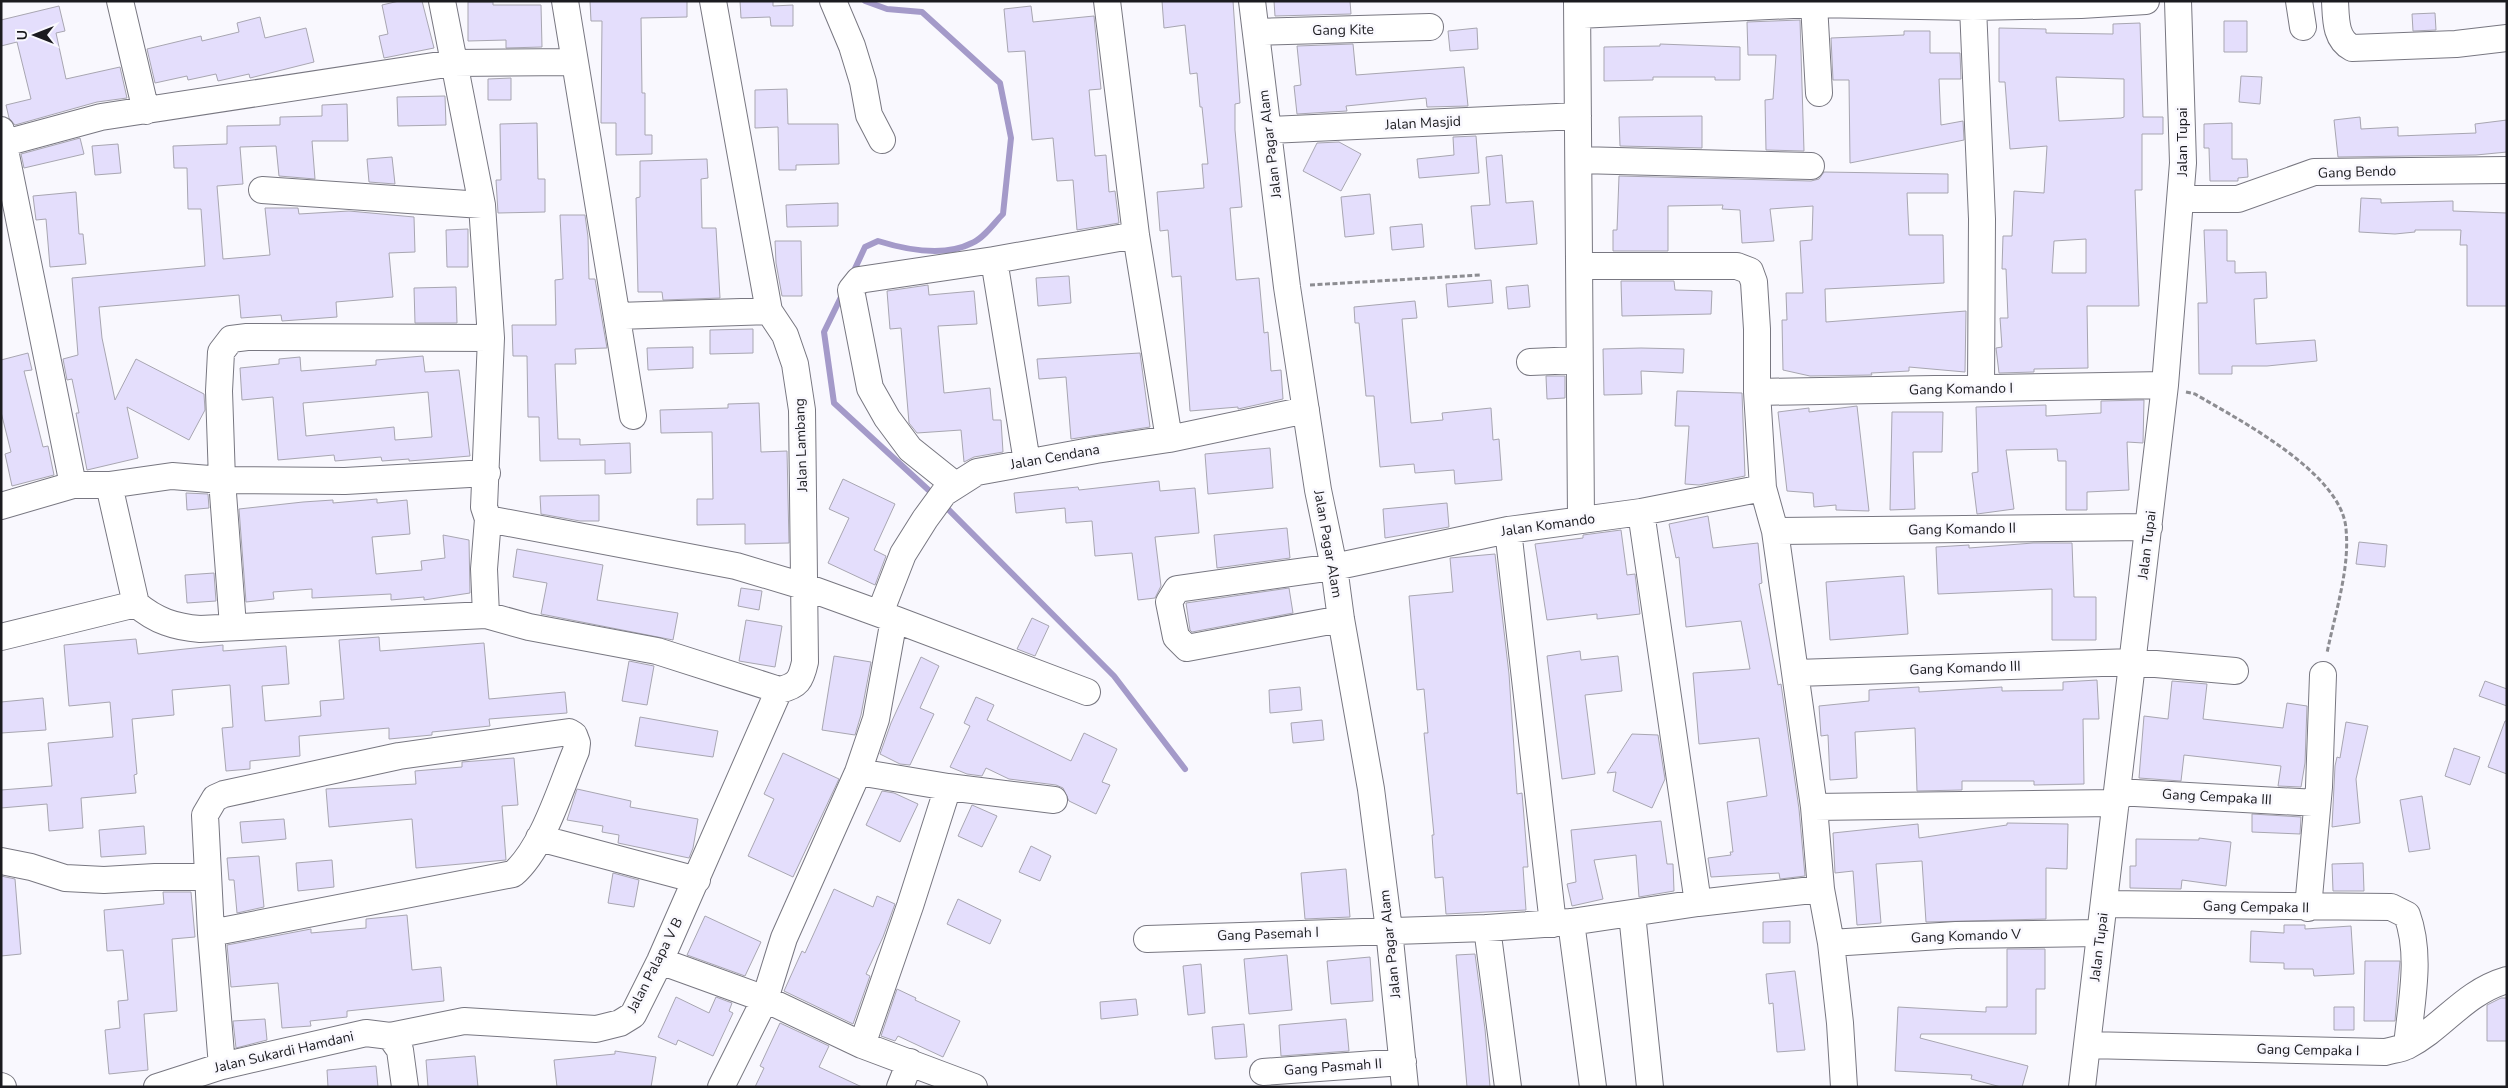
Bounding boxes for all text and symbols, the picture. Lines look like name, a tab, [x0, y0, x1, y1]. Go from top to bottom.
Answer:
north arrow	[10, 10, 60, 60]
street label: Gang Kite	[1312, 20, 1374, 40]
text: U	[13, 30, 32, 40]
street label: Jalan Pagar Alam	[1254, 89, 1286, 200]
street label: Jalan Tupai	[2173, 107, 2192, 178]
street label: Jalan Masjid	[1384, 112, 1461, 135]
street label: Gang Bendo	[2318, 161, 2397, 183]
street label: Gang Komando I	[1909, 379, 2013, 399]
street label: Jalan Lambang	[790, 398, 812, 493]
street label: Jalan Cendana	[1008, 440, 1101, 474]
street label: Jalan Pagar Alam	[1309, 488, 1347, 599]
street label: Jalan Komando	[1499, 509, 1596, 541]
street label: Jalan Tupai	[2133, 510, 2161, 581]
street label: Gang Komando II	[1908, 519, 2016, 539]
street label: Gang Komando III	[1909, 657, 2021, 679]
street label: Gang Cempaka III	[2162, 785, 2272, 809]
street label: Jalan Pagar Alam	[1375, 889, 1405, 1000]
street label: Gang Cempaka II	[2203, 897, 2309, 917]
street label: Jalan Tupai	[2085, 912, 2113, 983]
street label: Jalan Palapa V B	[622, 914, 687, 1017]
street label: Gang Pasemah I	[1217, 923, 1319, 945]
street label: Gang Komando V	[1911, 925, 2022, 947]
street label: Jalan Sukardi Hamdani	[211, 1027, 356, 1078]
street label: Gang Cempaka I	[2256, 1040, 2360, 1060]
street label: Gang Pasmah II	[1283, 1054, 1383, 1080]

